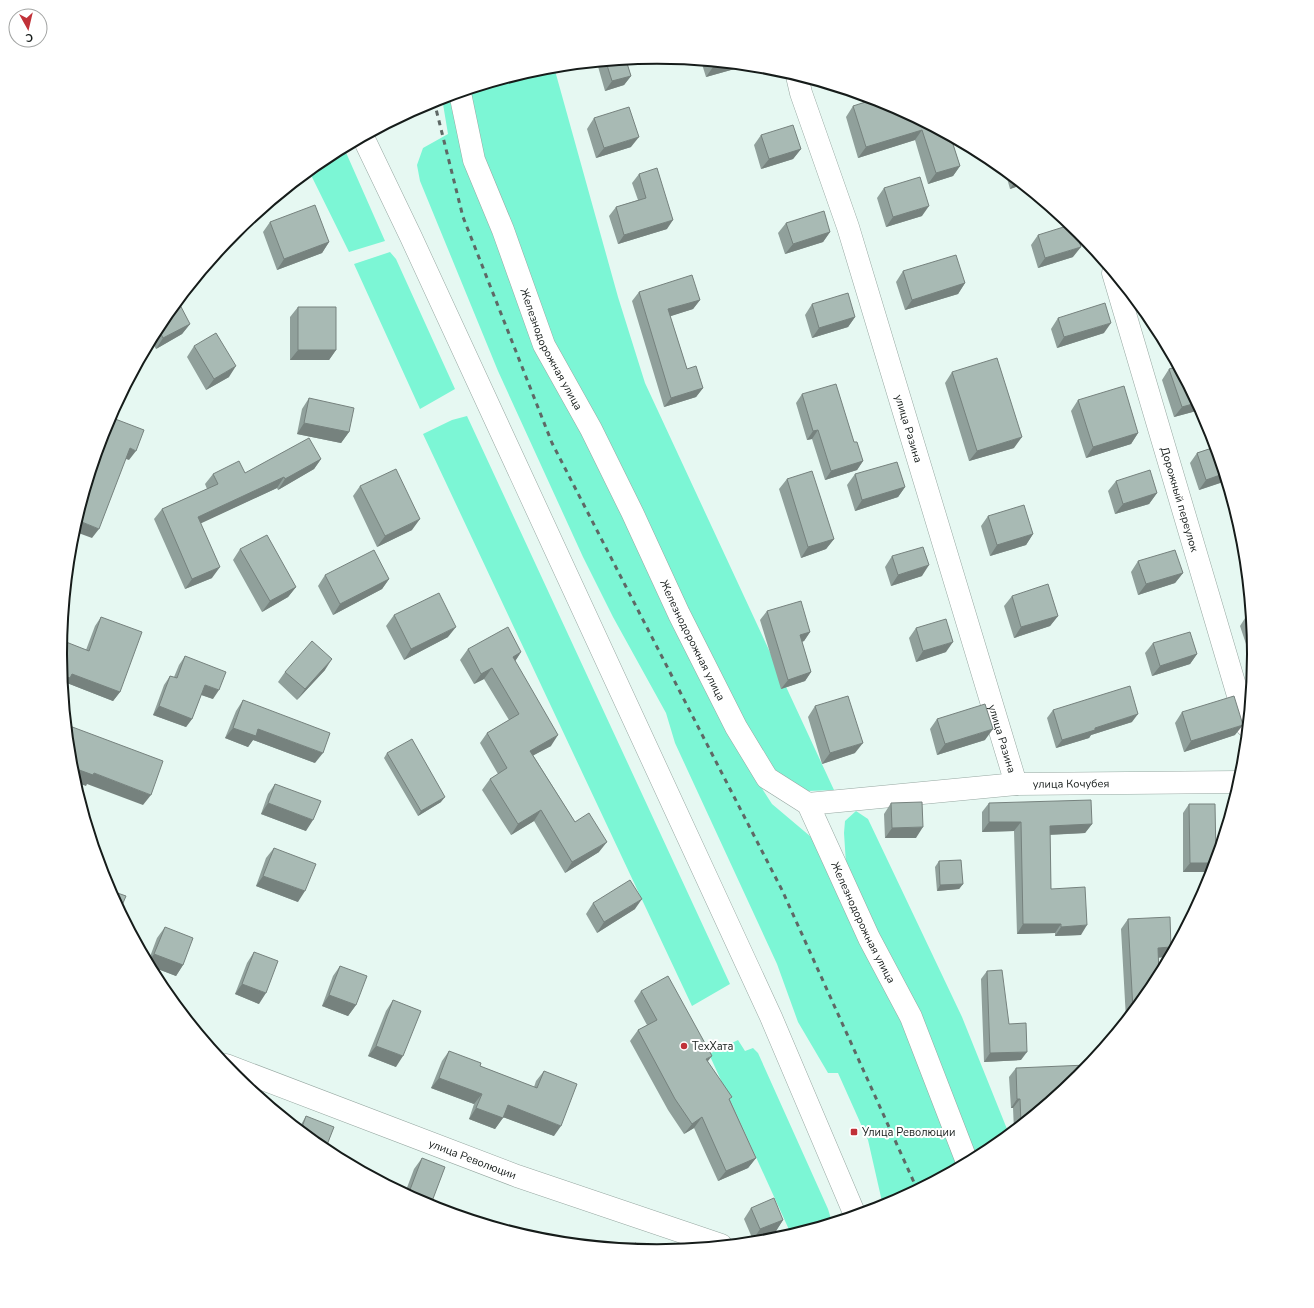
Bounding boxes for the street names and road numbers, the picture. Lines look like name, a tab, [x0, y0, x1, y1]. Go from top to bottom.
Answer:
street label: Железнодорожная улица	[516, 286, 586, 413]
street label: улица Разина	[891, 393, 926, 465]
street label: Дорожный переулок	[1157, 445, 1202, 554]
street label: Железнодорожная улица	[656, 577, 729, 703]
street label: улица Разина	[984, 703, 1019, 775]
street label: улица Кочубея	[1033, 776, 1110, 792]
street label: Железнодорожная улица	[827, 860, 899, 986]
street label: улица Революции	[426, 1136, 518, 1183]

